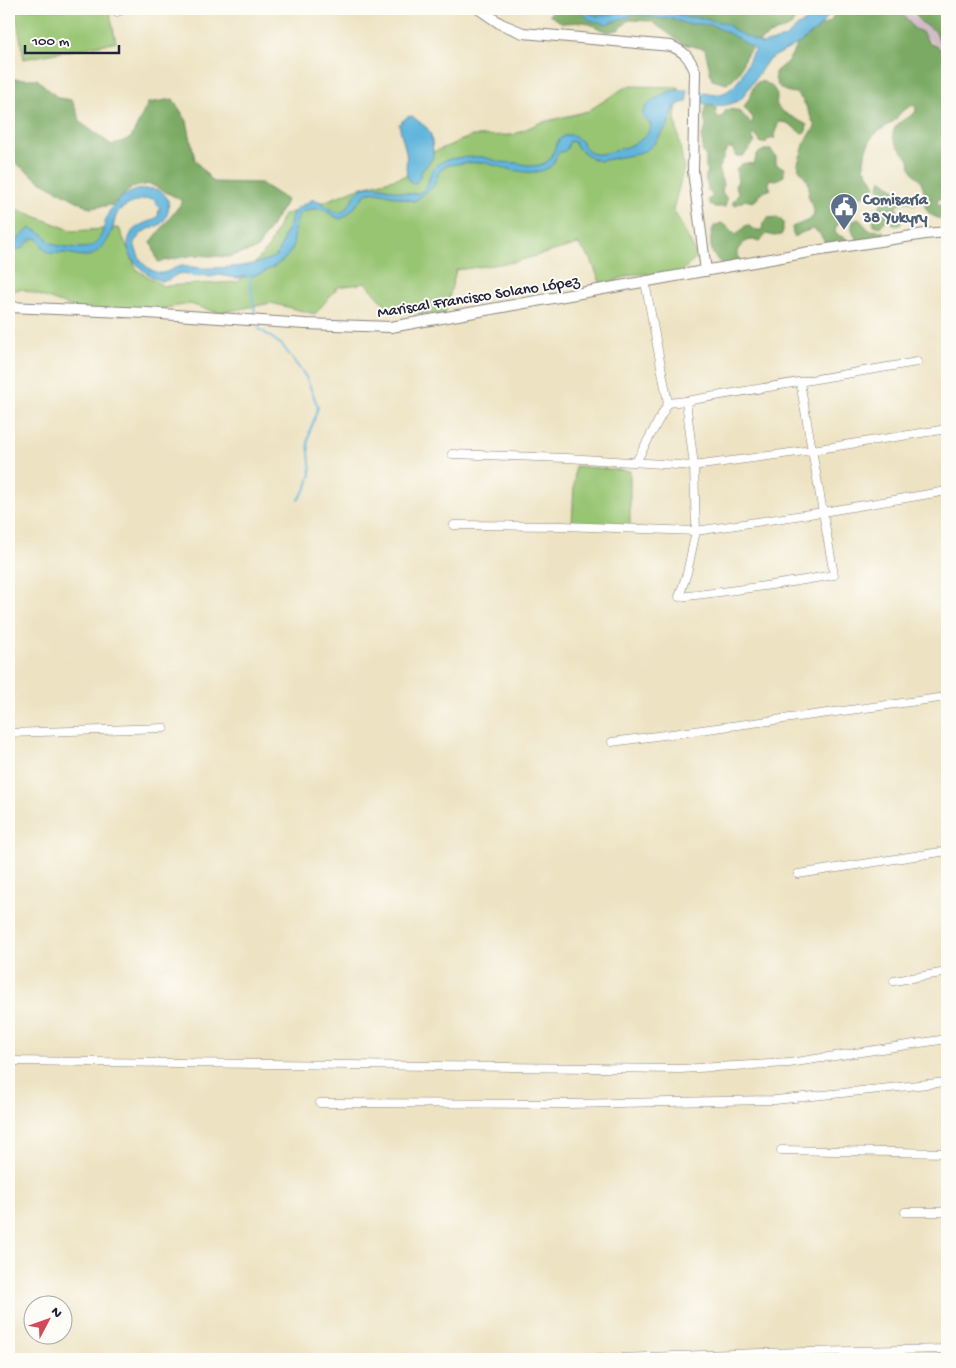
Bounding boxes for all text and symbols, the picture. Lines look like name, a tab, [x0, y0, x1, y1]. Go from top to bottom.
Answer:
scale bar	[25, 22, 119, 54]
text: 100 m	[31, 33, 70, 51]
public building icon: Comisaría 38 Yukyry	[829, 192, 859, 231]
place label: Comisaría 38 Yukyry	[862, 192, 929, 229]
street label: Mariscal Francisco Solano López	[376, 273, 582, 324]
north arrow	[22, 1296, 72, 1346]
text: N	[47, 1304, 65, 1322]

